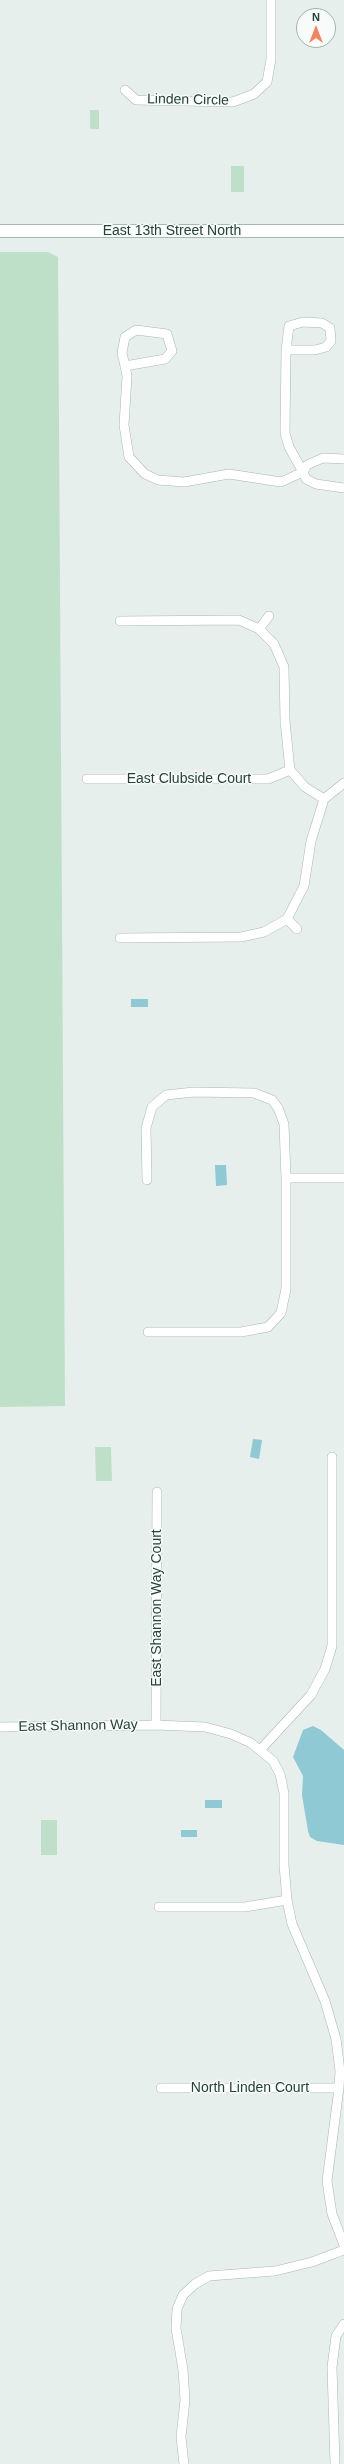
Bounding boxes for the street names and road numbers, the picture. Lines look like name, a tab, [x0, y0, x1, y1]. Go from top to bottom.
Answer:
street label: Linden Circle	[147, 91, 229, 109]
street label: East 13th Street North	[103, 223, 241, 239]
street label: East Clubside Court	[127, 771, 251, 787]
street label: East Shannon Way Court	[149, 1529, 165, 1687]
street label: East Shannon Way	[18, 1717, 138, 1735]
street label: North Linden Court	[191, 2080, 309, 2096]

